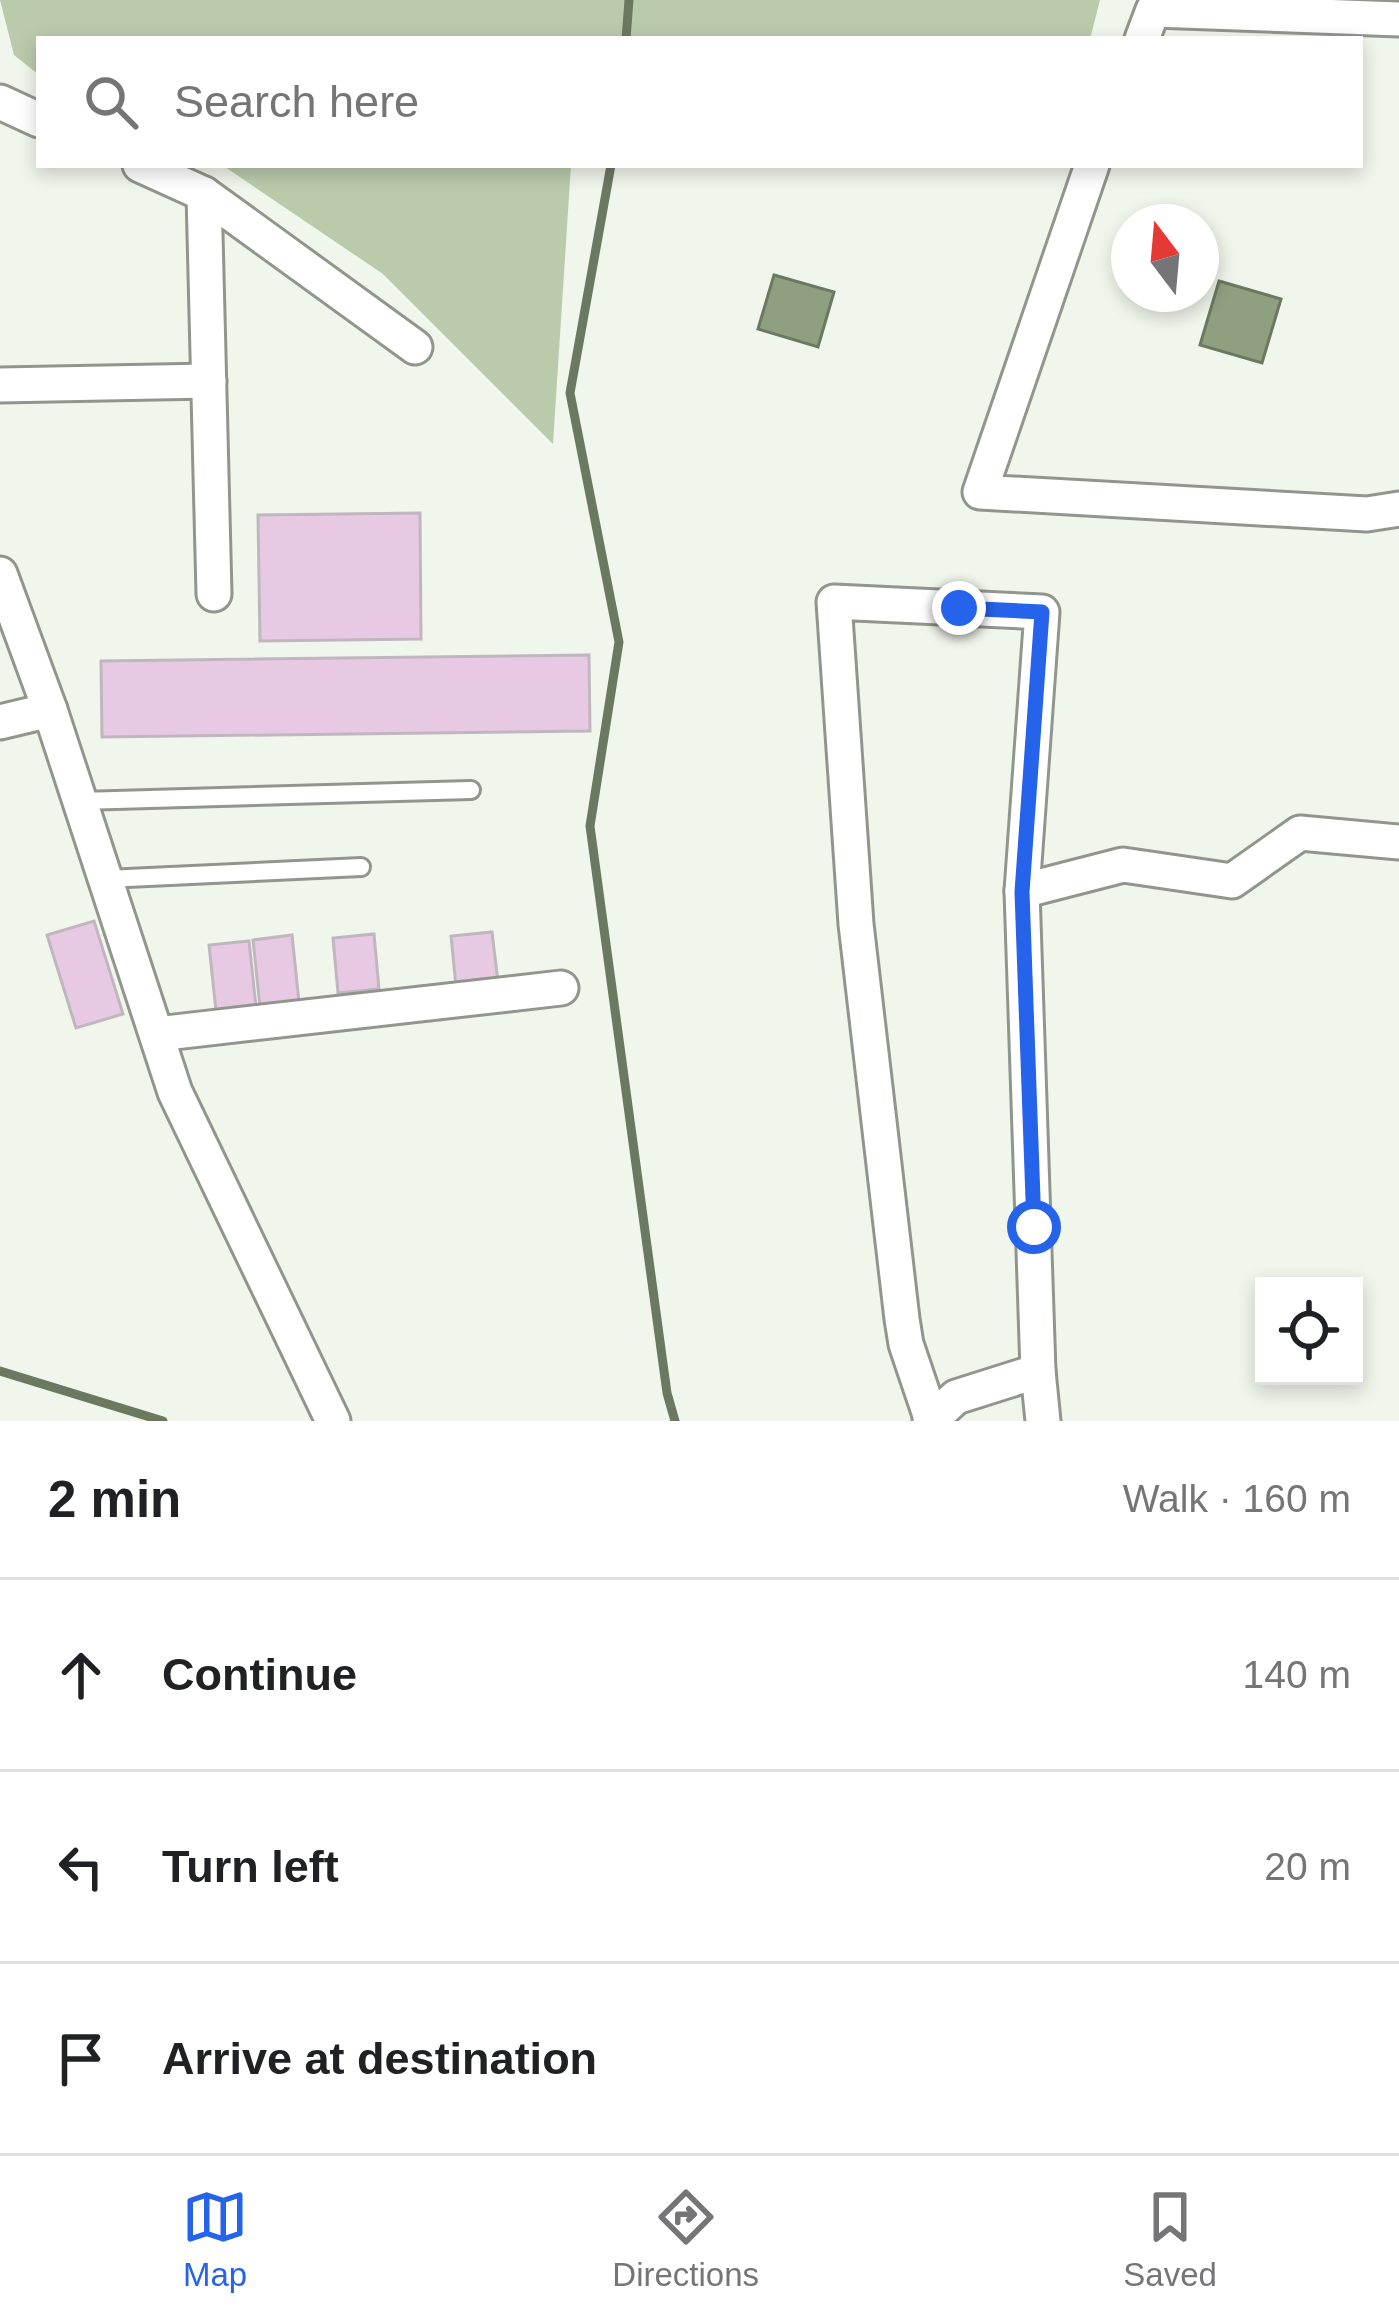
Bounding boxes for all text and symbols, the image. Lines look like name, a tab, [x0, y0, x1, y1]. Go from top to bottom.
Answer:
search box	[36, 36, 1363, 168]
icon: search	[78, 69, 144, 135]
text: Search here	[174, 76, 419, 127]
north arrow	[1111, 204, 1219, 312]
route end	[932, 581, 986, 635]
route start	[1007, 1200, 1061, 1254]
map controls	[1255, 1277, 1363, 1385]
button: locate	[1255, 1277, 1363, 1385]
text: 2 min	[48, 1471, 181, 1528]
text: Walk · 160 m	[1123, 1477, 1351, 1520]
icon: ahead	[48, 1642, 114, 1708]
text: Continue	[162, 1649, 357, 1700]
text: 140 m	[1243, 1653, 1351, 1696]
icon: left	[48, 1834, 114, 1900]
text: Turn left	[162, 1841, 339, 1892]
text: 20 m	[1264, 1845, 1351, 1888]
icon: arrive	[48, 2026, 114, 2092]
text: Arrive at destination	[162, 2033, 597, 2084]
tab: Map	[182, 2184, 248, 2294]
tab: Directions	[612, 2184, 759, 2294]
tab: Saved	[1123, 2184, 1217, 2294]

